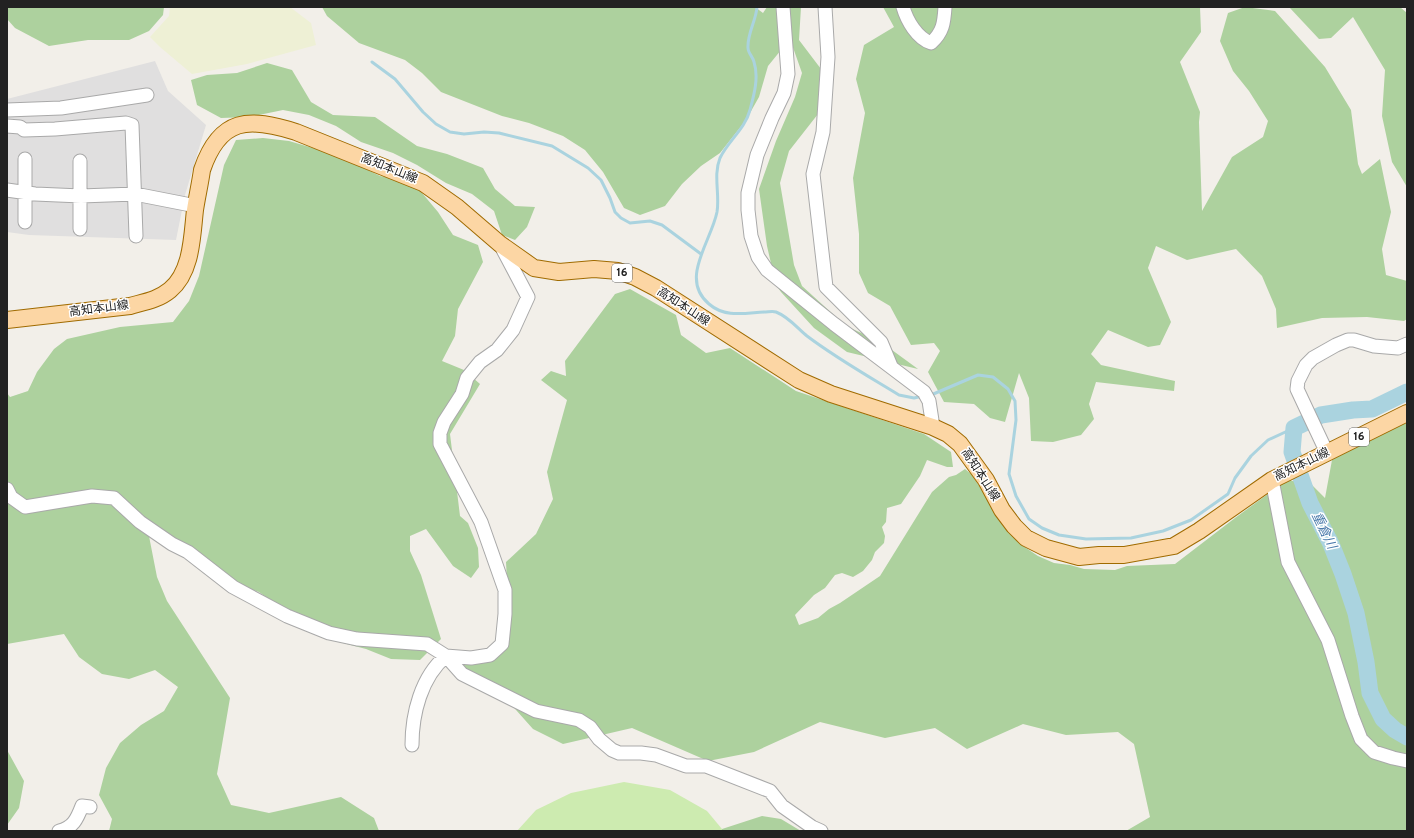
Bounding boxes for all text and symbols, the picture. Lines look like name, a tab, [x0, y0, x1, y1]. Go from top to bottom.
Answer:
street label: 高知本山線	[358, 150, 420, 188]
road number: 16	[612, 264, 632, 282]
street label: 高知本山線	[653, 284, 713, 330]
street label: 高知本山線	[68, 297, 130, 321]
road number: 16	[1349, 428, 1369, 446]
street label: 高知本山線	[957, 445, 1003, 505]
street label: 高知本山線	[1272, 445, 1332, 485]
water label: 重倉川	[1307, 510, 1340, 554]

